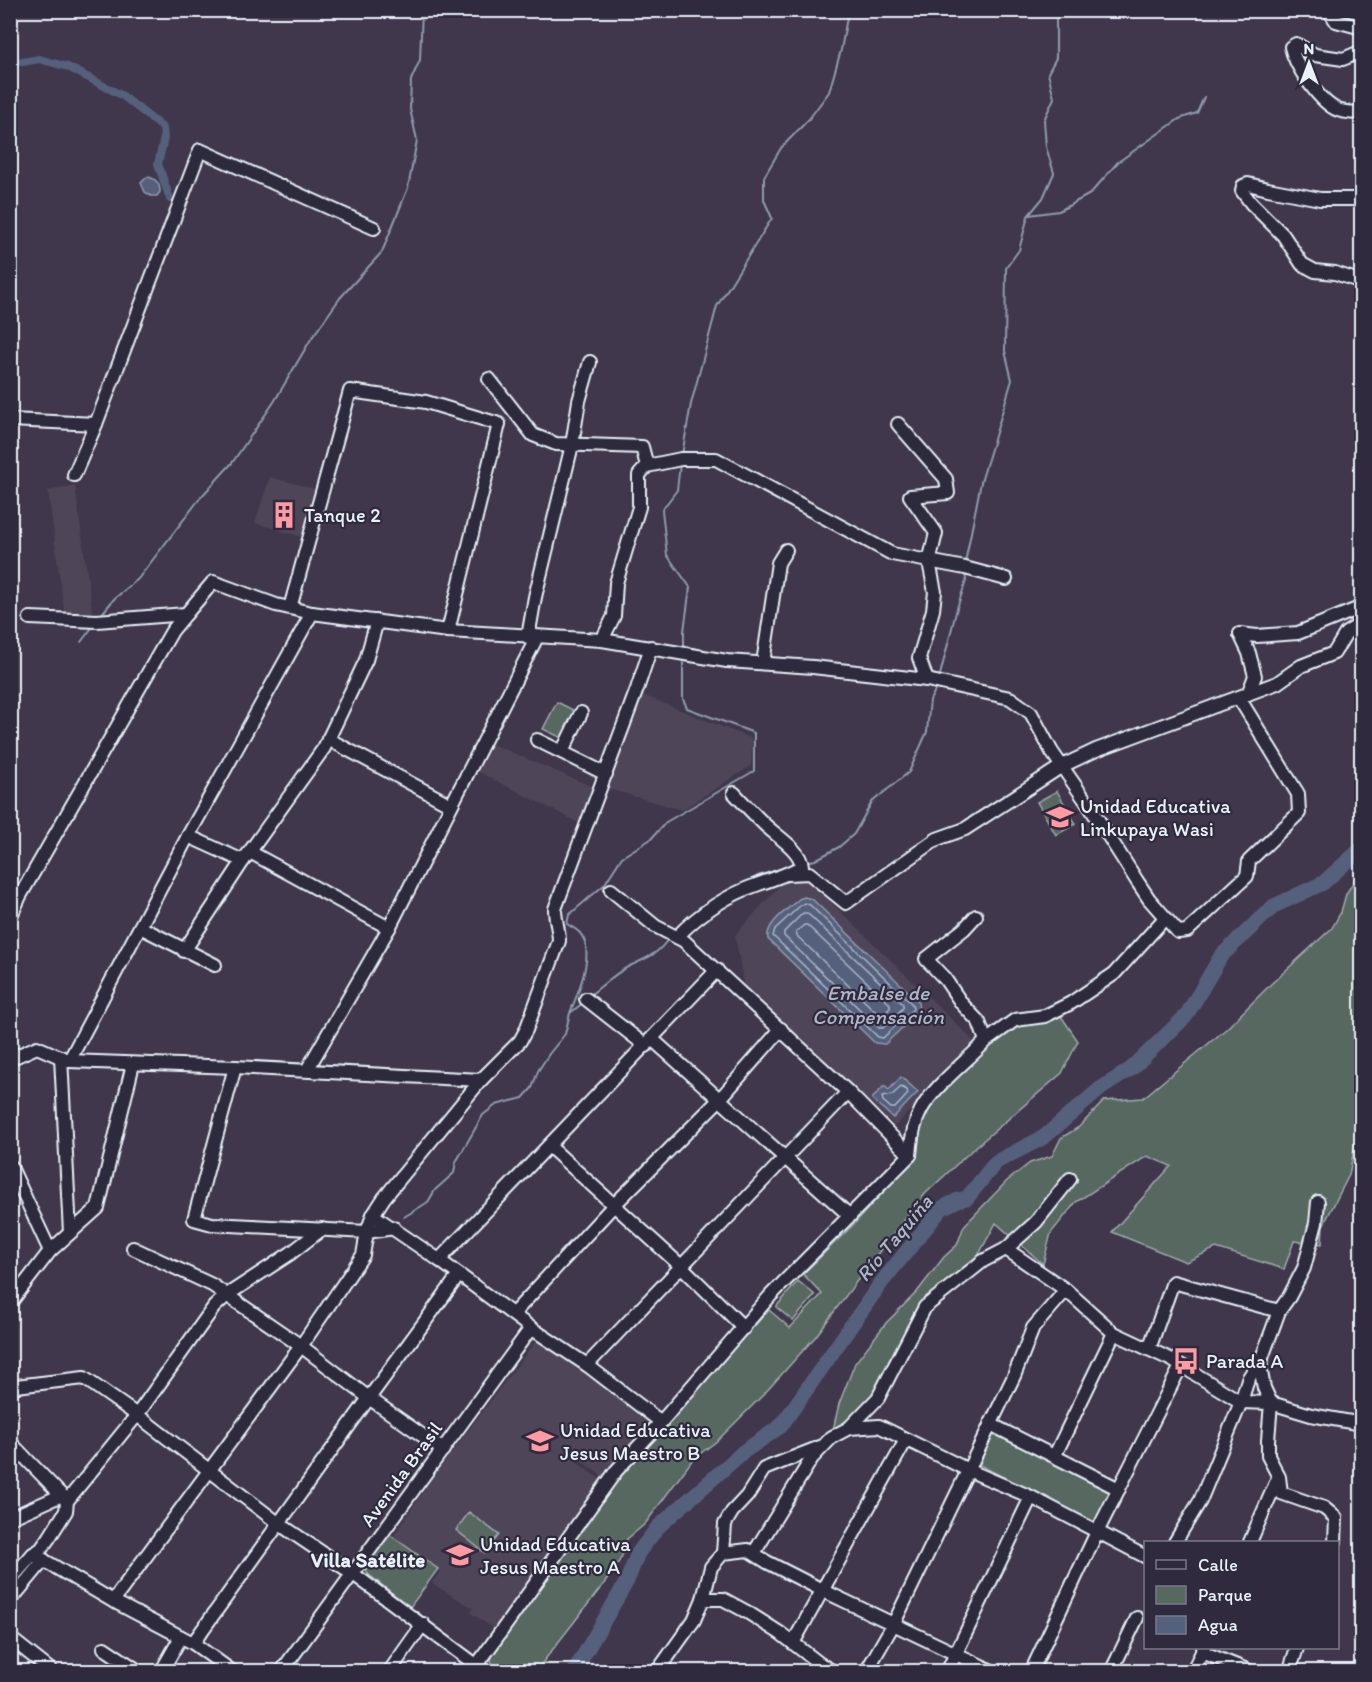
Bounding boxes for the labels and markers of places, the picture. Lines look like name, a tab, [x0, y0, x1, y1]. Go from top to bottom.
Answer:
building icon: Tanque 2	[269, 500, 299, 530]
place label: Tanque 2	[304, 503, 381, 527]
place label: Unidad Educativa Linkupaya Wasi	[1080, 794, 1231, 841]
school or university icon: Unidad Educativa Linkupaya Wasi	[1045, 802, 1075, 832]
bus stop icon: Parada A	[1171, 1346, 1201, 1376]
place label: Parada A	[1206, 1349, 1284, 1373]
place label: Unidad Educativa Jesus Maestro B	[560, 1418, 711, 1465]
school or university icon: Unidad Educativa Jesus Maestro B	[525, 1426, 555, 1456]
place label: Unidad Educativa Jesus Maestro A	[480, 1532, 631, 1579]
school or university icon: Unidad Educativa Jesus Maestro A	[445, 1540, 475, 1570]

